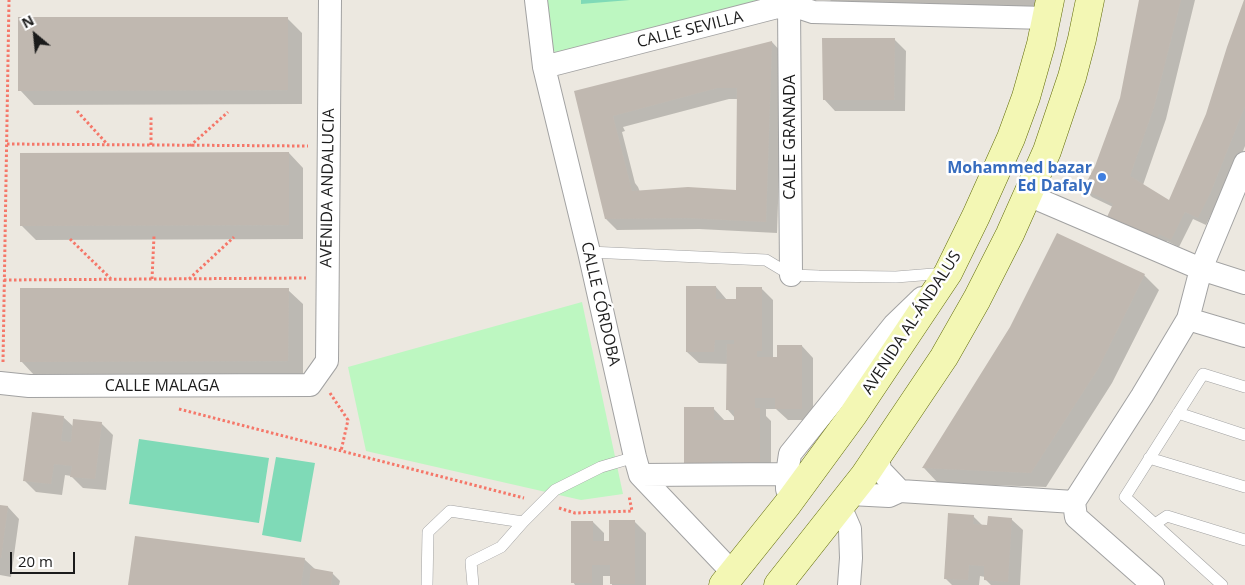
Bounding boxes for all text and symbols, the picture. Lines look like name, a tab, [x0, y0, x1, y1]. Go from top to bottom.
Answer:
street label: CALLE SEVILLA	[635, 8, 745, 52]
north arrow	[10, 10, 60, 60]
text: N	[18, 10, 37, 32]
street label: CALLE GRANADA	[780, 74, 800, 200]
street label: AVENIDA ANDALUCIA	[317, 108, 339, 268]
place label: Mohammed bazar Ed Dafaly	[947, 158, 1092, 196]
marker: Mohammed bazar Ed Dafaly	[1096, 171, 1108, 183]
street label: CALLE CÓRDOBA	[576, 240, 624, 368]
street label: AVENIDA AL-ÁNDALUS	[858, 248, 966, 398]
street label: CALLE MALAGA	[105, 376, 219, 396]
scale bar	[12, 542, 78, 574]
text: 20 m	[18, 551, 53, 571]

